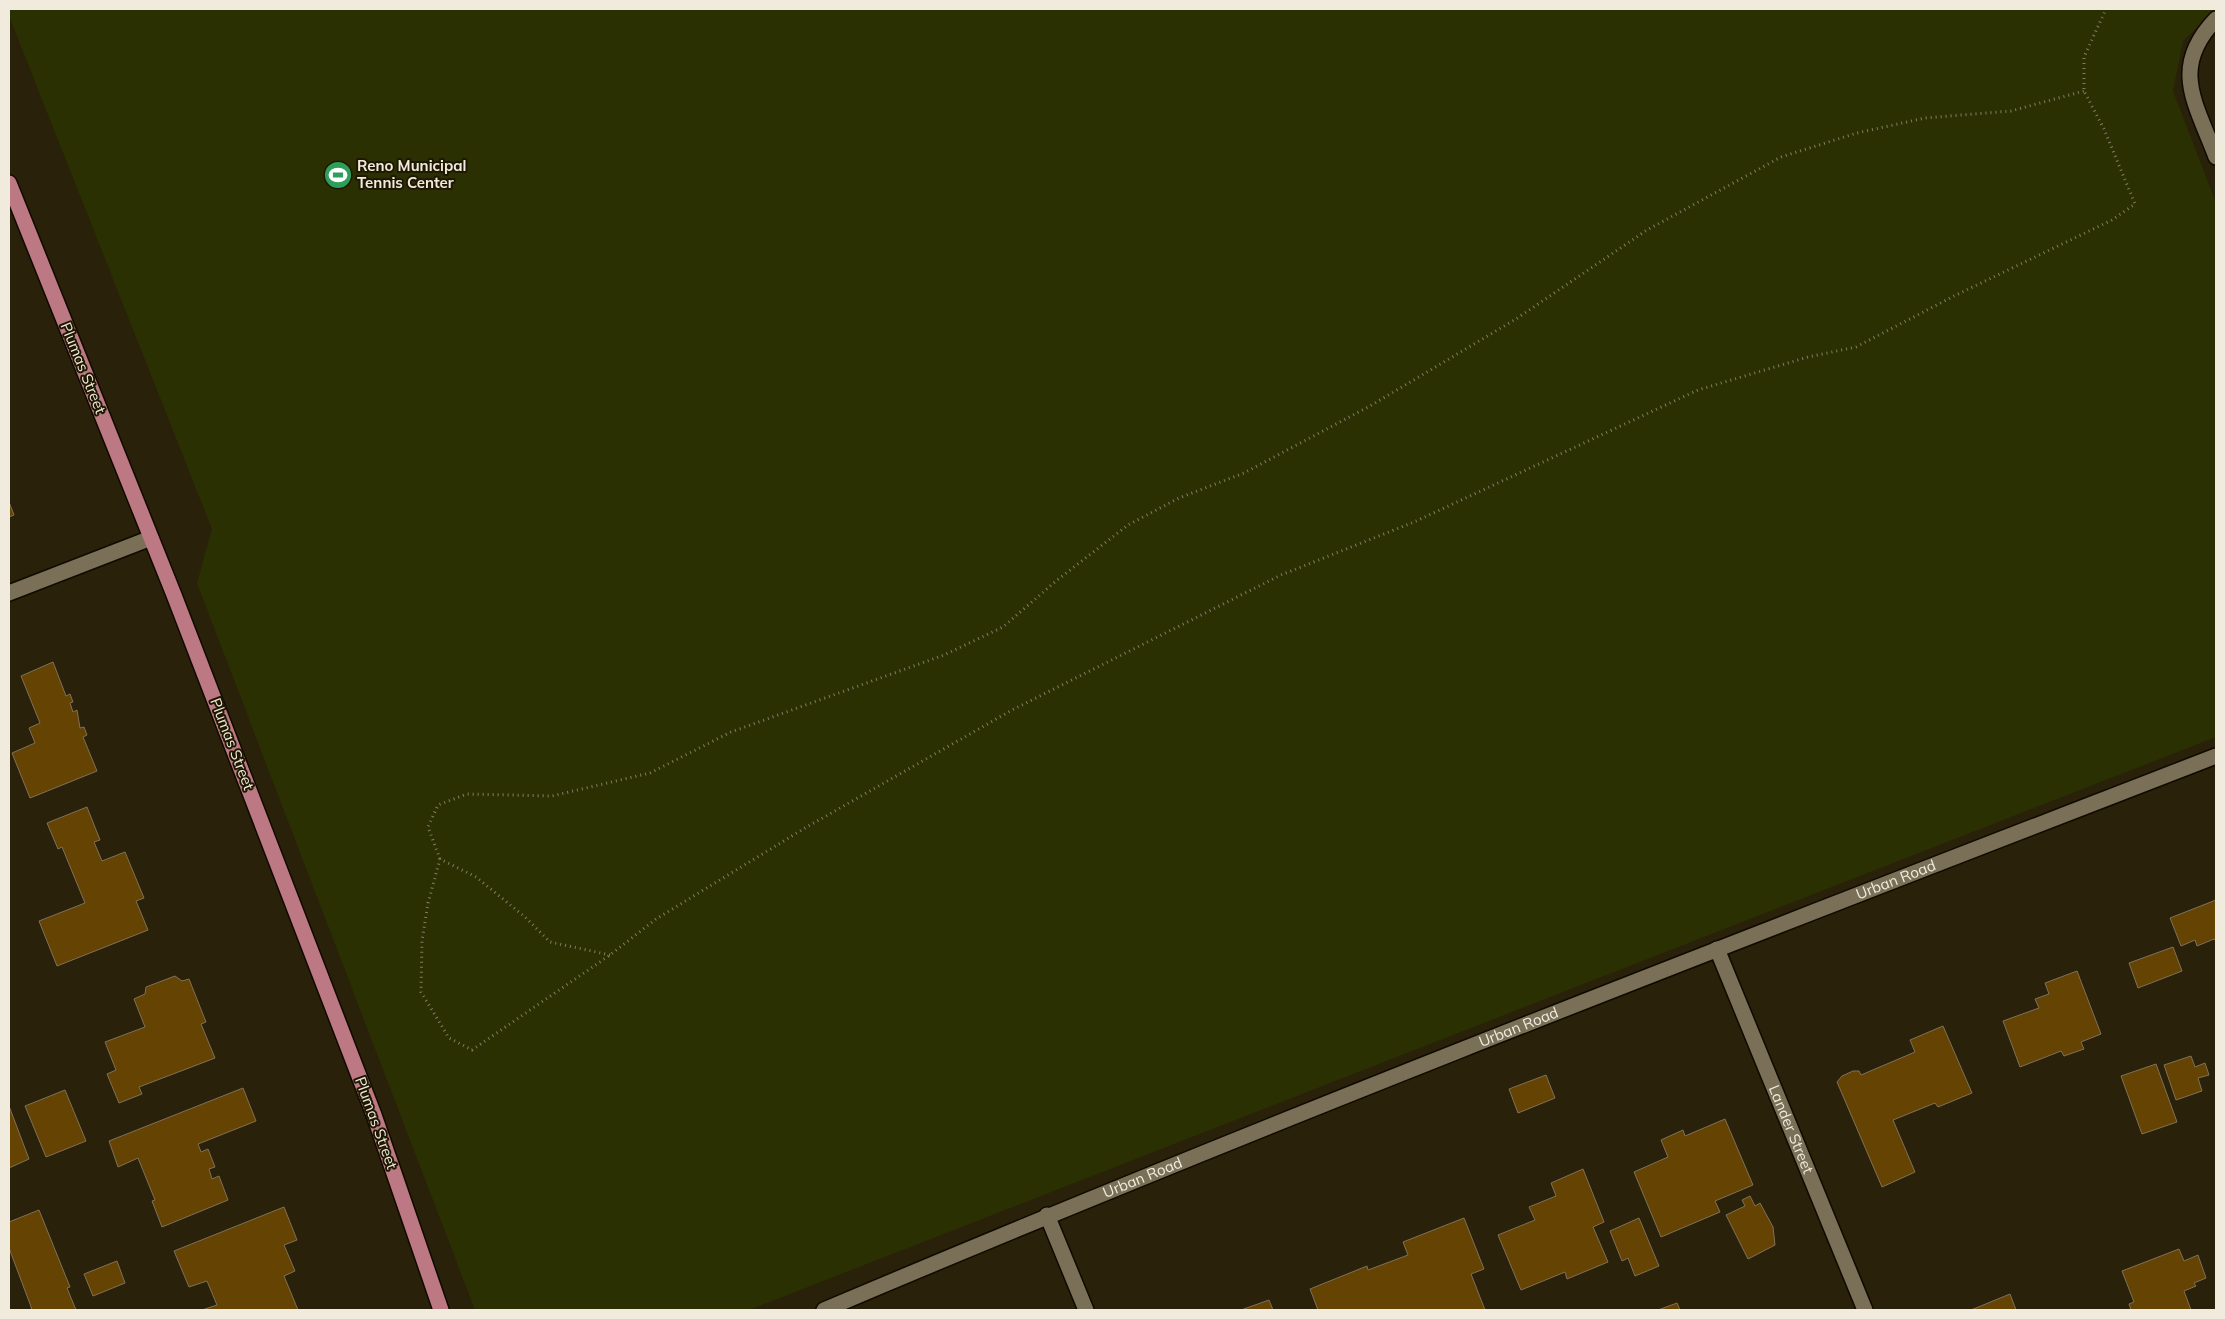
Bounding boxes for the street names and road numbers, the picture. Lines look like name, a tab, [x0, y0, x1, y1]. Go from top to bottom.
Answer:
street label: Plumas Street	[56, 319, 110, 416]
street label: Plumas Street	[206, 695, 259, 793]
street label: Urban Road	[1853, 855, 1938, 903]
street label: Urban Road	[1476, 1002, 1561, 1051]
street label: Plumas Street	[351, 1074, 402, 1172]
street label: Lander Street	[1765, 1082, 1818, 1176]
street label: Urban Road	[1100, 1153, 1185, 1202]

